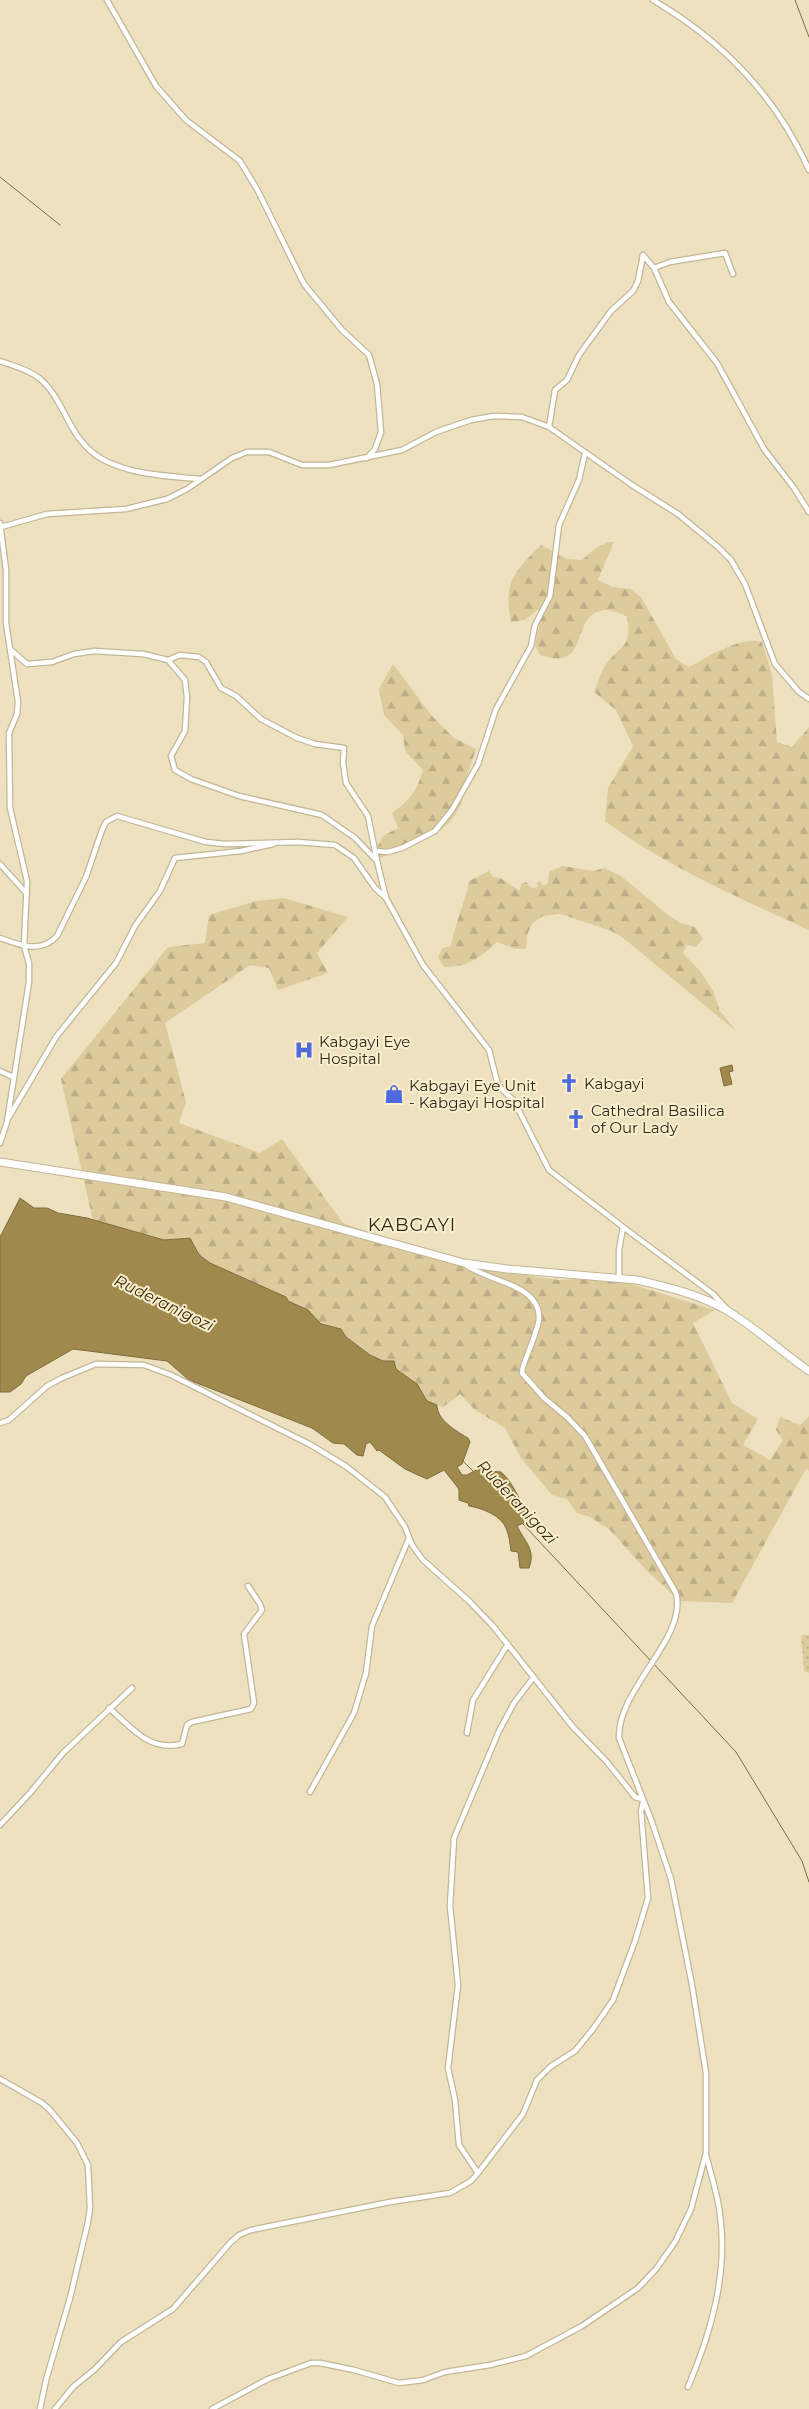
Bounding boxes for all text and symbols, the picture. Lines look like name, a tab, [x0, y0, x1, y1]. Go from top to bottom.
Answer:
place label: Kabgayi Eye Hospital	[319, 1032, 410, 1068]
hospital icon: Kabgayi Eye Hospital	[293, 1039, 315, 1061]
church icon: Kabgayi	[558, 1072, 580, 1094]
place label: Kabgayi	[584, 1074, 644, 1093]
place label: Kabgayi Eye Unit - Kabgayi Hospital	[409, 1076, 545, 1112]
shop icon: Kabgayi Eye Unit - Kabgayi Hospital	[383, 1083, 405, 1105]
place label: Cathedral Basilica of Our Lady	[591, 1101, 725, 1137]
church icon: Cathedral Basilica of Our Lady	[565, 1108, 587, 1130]
district label: KABGAYI	[368, 1214, 456, 1236]
water label: Ruderanigozi	[111, 1271, 217, 1336]
water label: Ruderanigozi	[473, 1456, 561, 1549]

